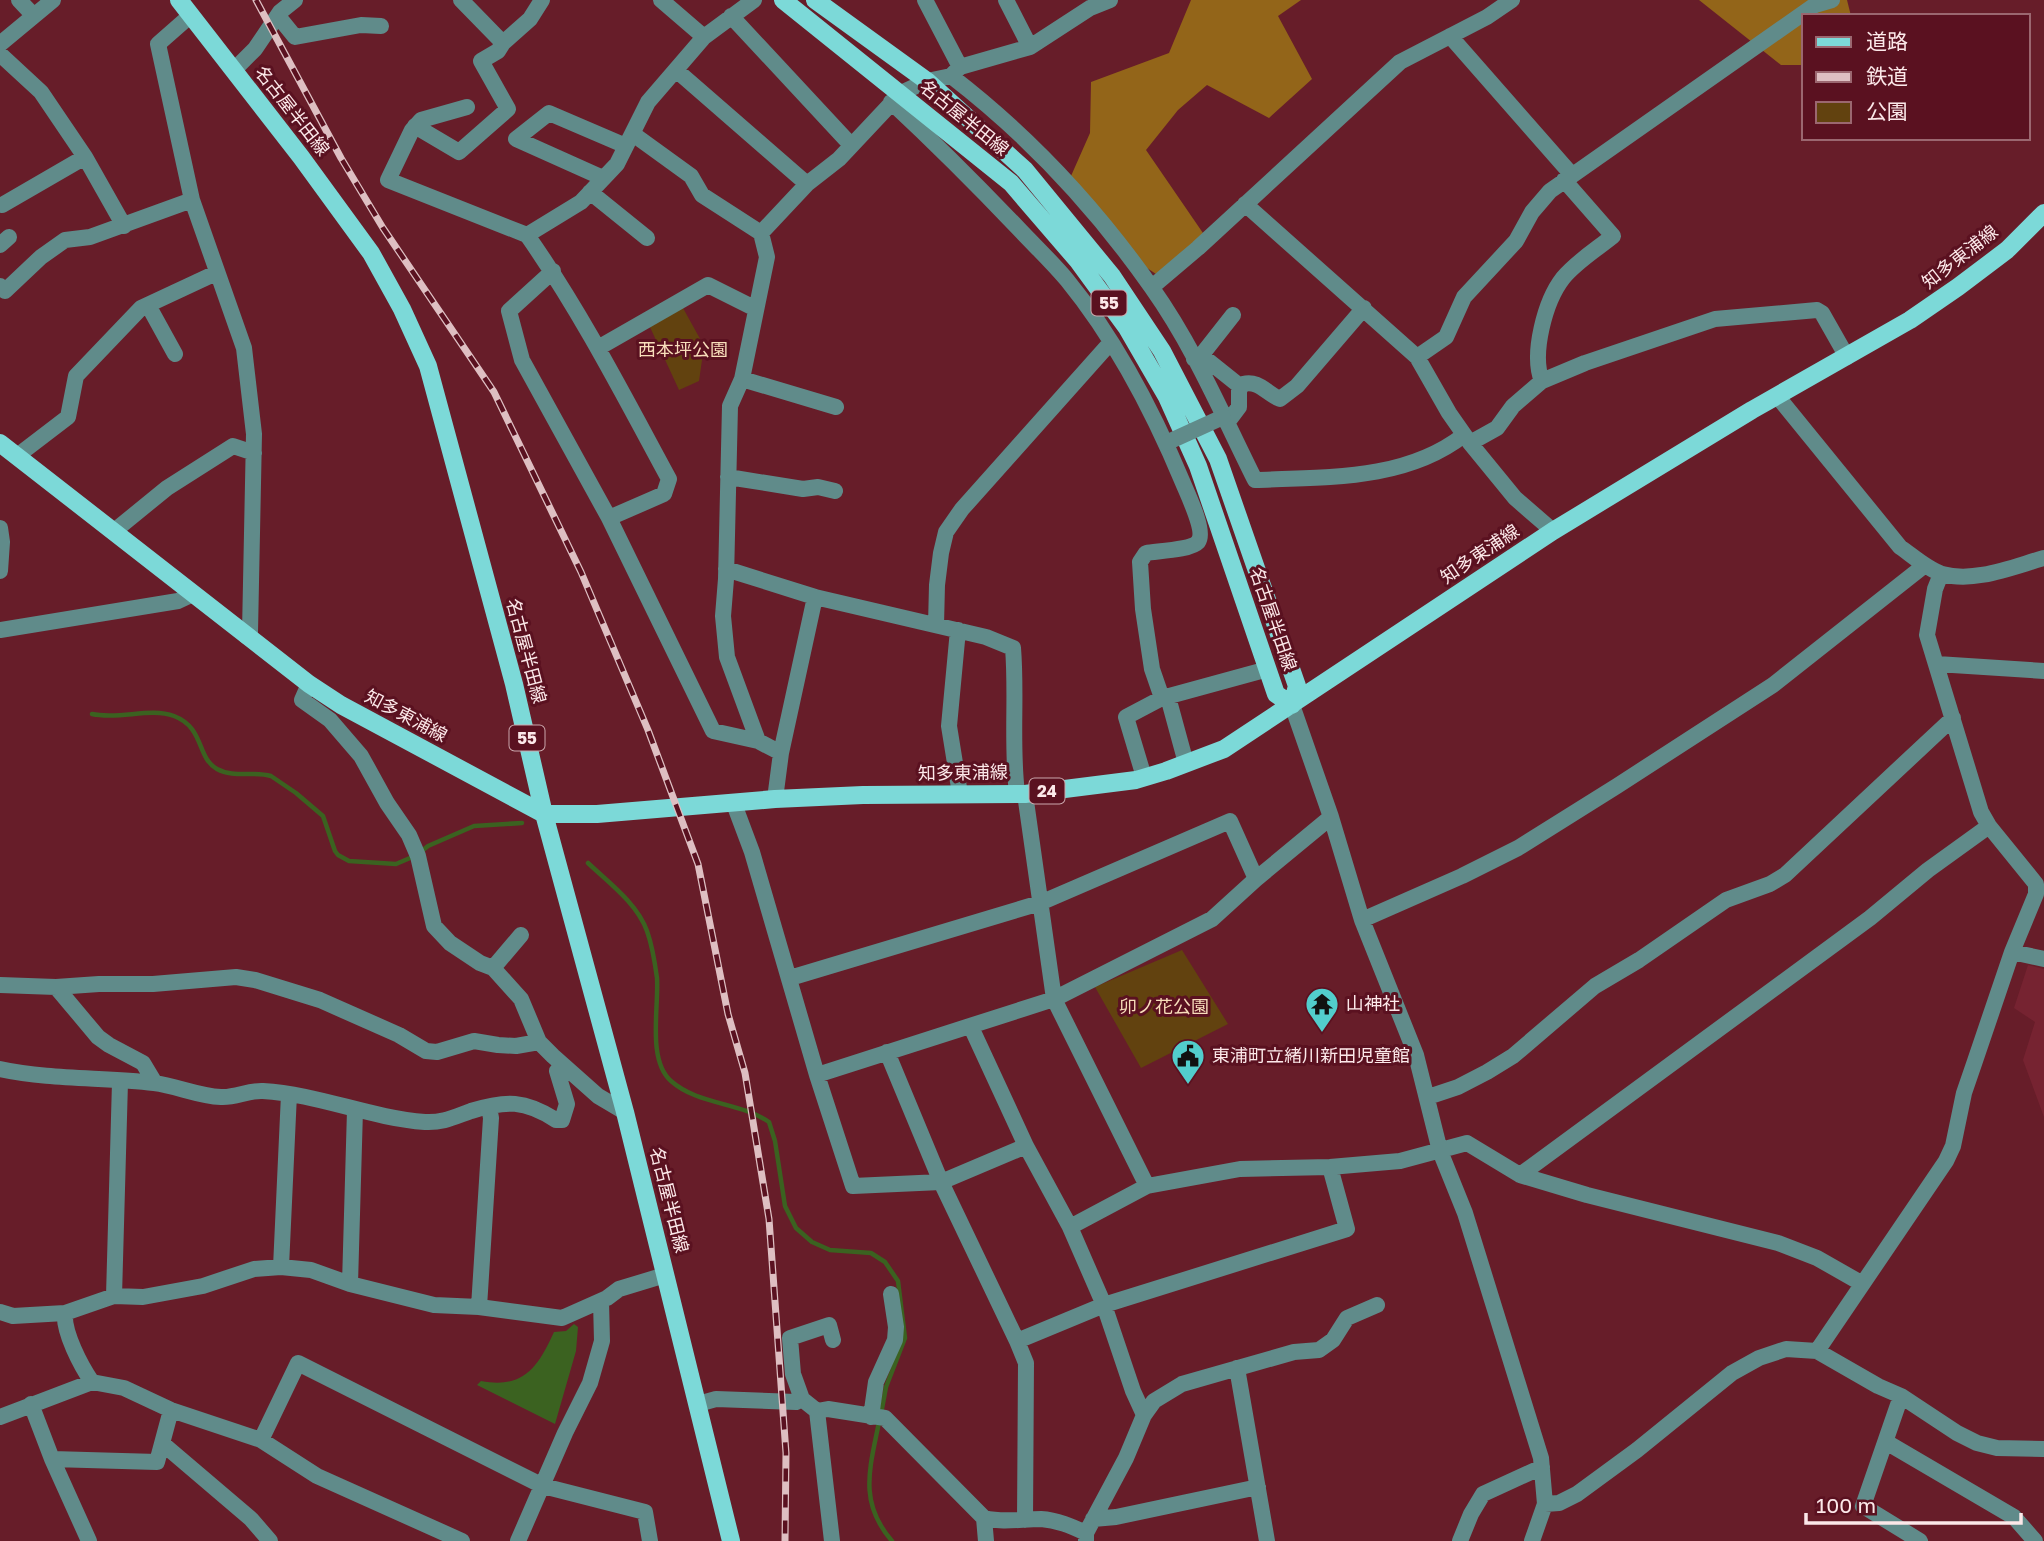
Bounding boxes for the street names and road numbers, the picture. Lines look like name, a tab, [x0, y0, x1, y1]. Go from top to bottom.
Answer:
street label: 名古屋半田線	[251, 61, 335, 160]
street label: 名古屋半田線	[916, 75, 1014, 160]
street label: 知多東浦線	[1917, 220, 2002, 293]
road number: 55	[1092, 290, 1126, 316]
street label: 知多東浦線	[1436, 519, 1523, 587]
street label: 名古屋半田線	[1246, 564, 1302, 673]
street label: 名古屋半田線	[502, 596, 552, 706]
street label: 知多東浦線	[362, 684, 451, 746]
road number: 55	[510, 726, 544, 750]
street label: 知多東浦線	[918, 760, 1008, 784]
road number: 24	[1030, 778, 1064, 804]
street label: 名古屋半田線	[646, 1145, 694, 1255]

